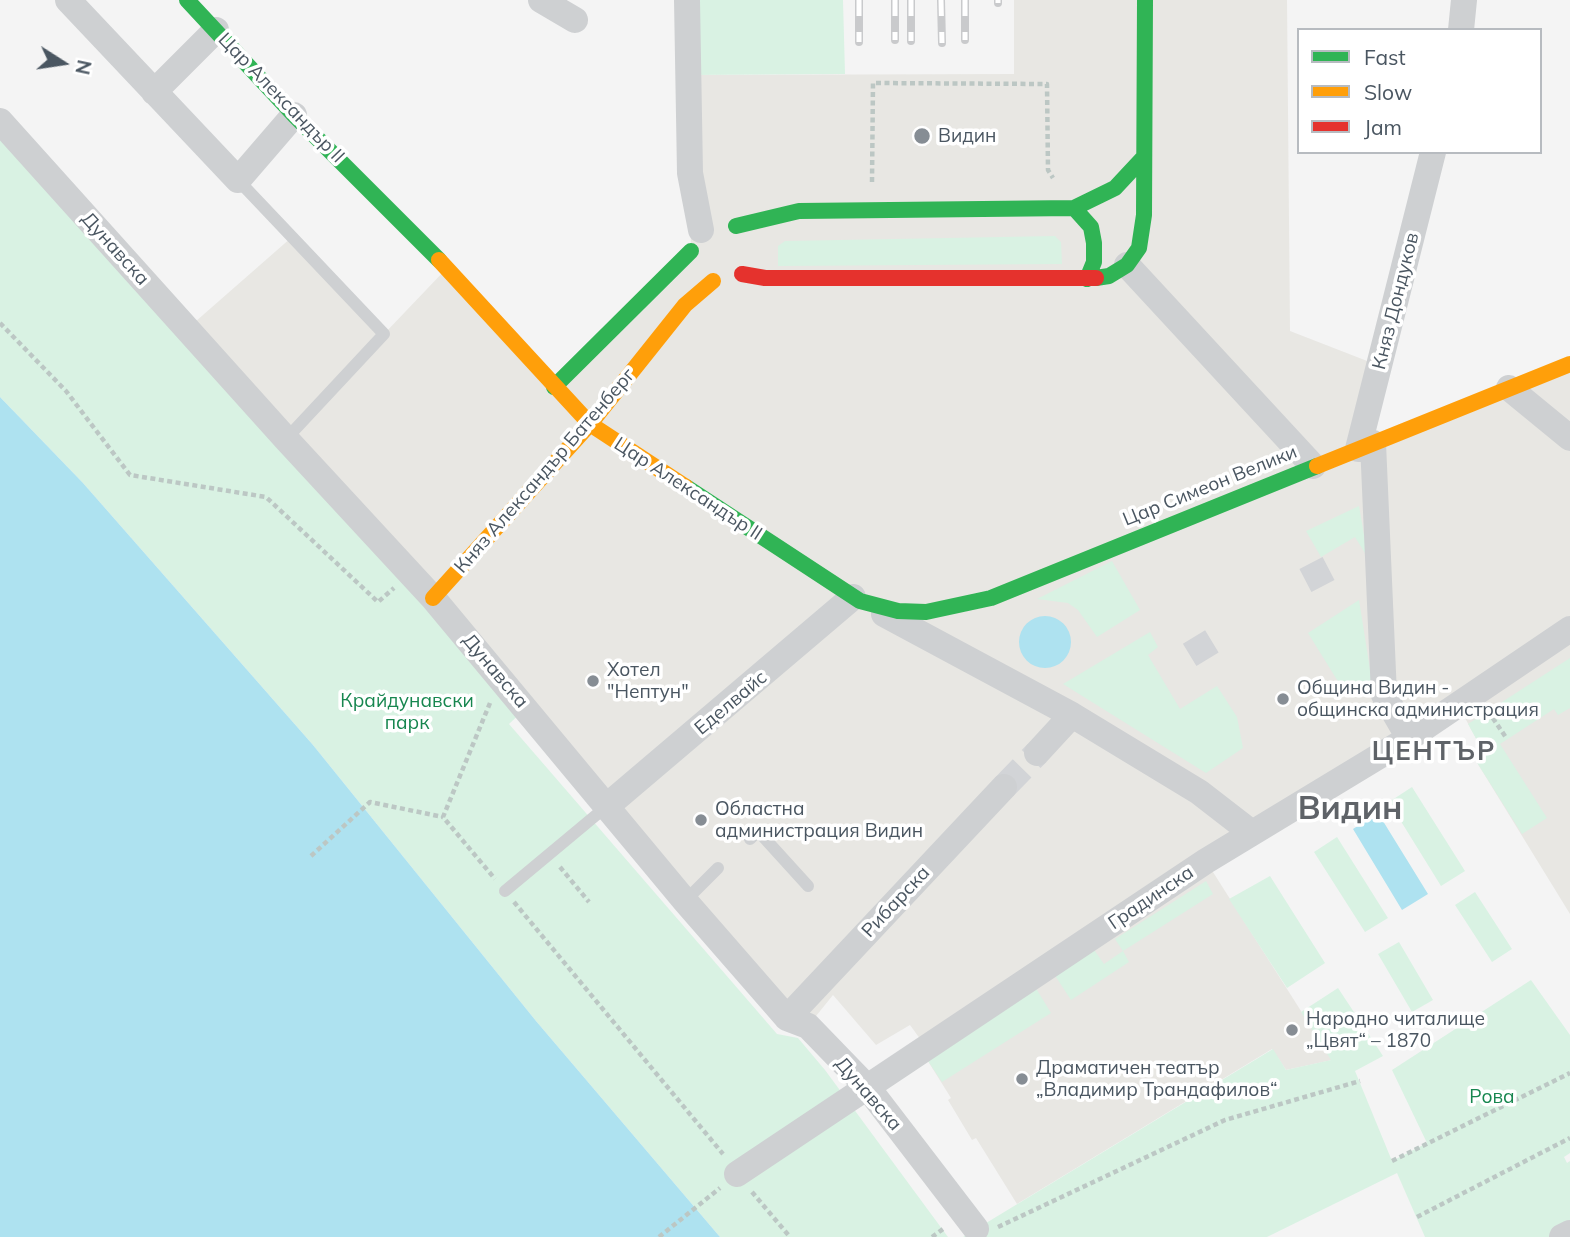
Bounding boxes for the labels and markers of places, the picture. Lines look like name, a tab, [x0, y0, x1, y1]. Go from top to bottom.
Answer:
place label: Видин	[938, 125, 996, 147]
marker: Видин	[912, 126, 932, 146]
place label: Хотел "Нептун"	[607, 659, 689, 703]
marker: Хотел "Нептун"	[585, 673, 601, 689]
place label: Община Видин - общинска администрация	[1297, 677, 1539, 721]
marker: Община Видин - общинска администрация	[1275, 691, 1291, 707]
place label: Областна администрация Видин	[715, 798, 923, 842]
marker: Областна администрация Видин	[693, 812, 709, 828]
place label: Народно читалище „Цвят“ – 1870	[1306, 1008, 1485, 1052]
marker: Народно читалище „Цвят“ – 1870	[1284, 1022, 1300, 1038]
place label: Драматичен театър „Владимир Трандафилов“	[1036, 1057, 1278, 1101]
marker: Драматичен театър „Владимир Трандафилов“	[1014, 1071, 1030, 1087]

